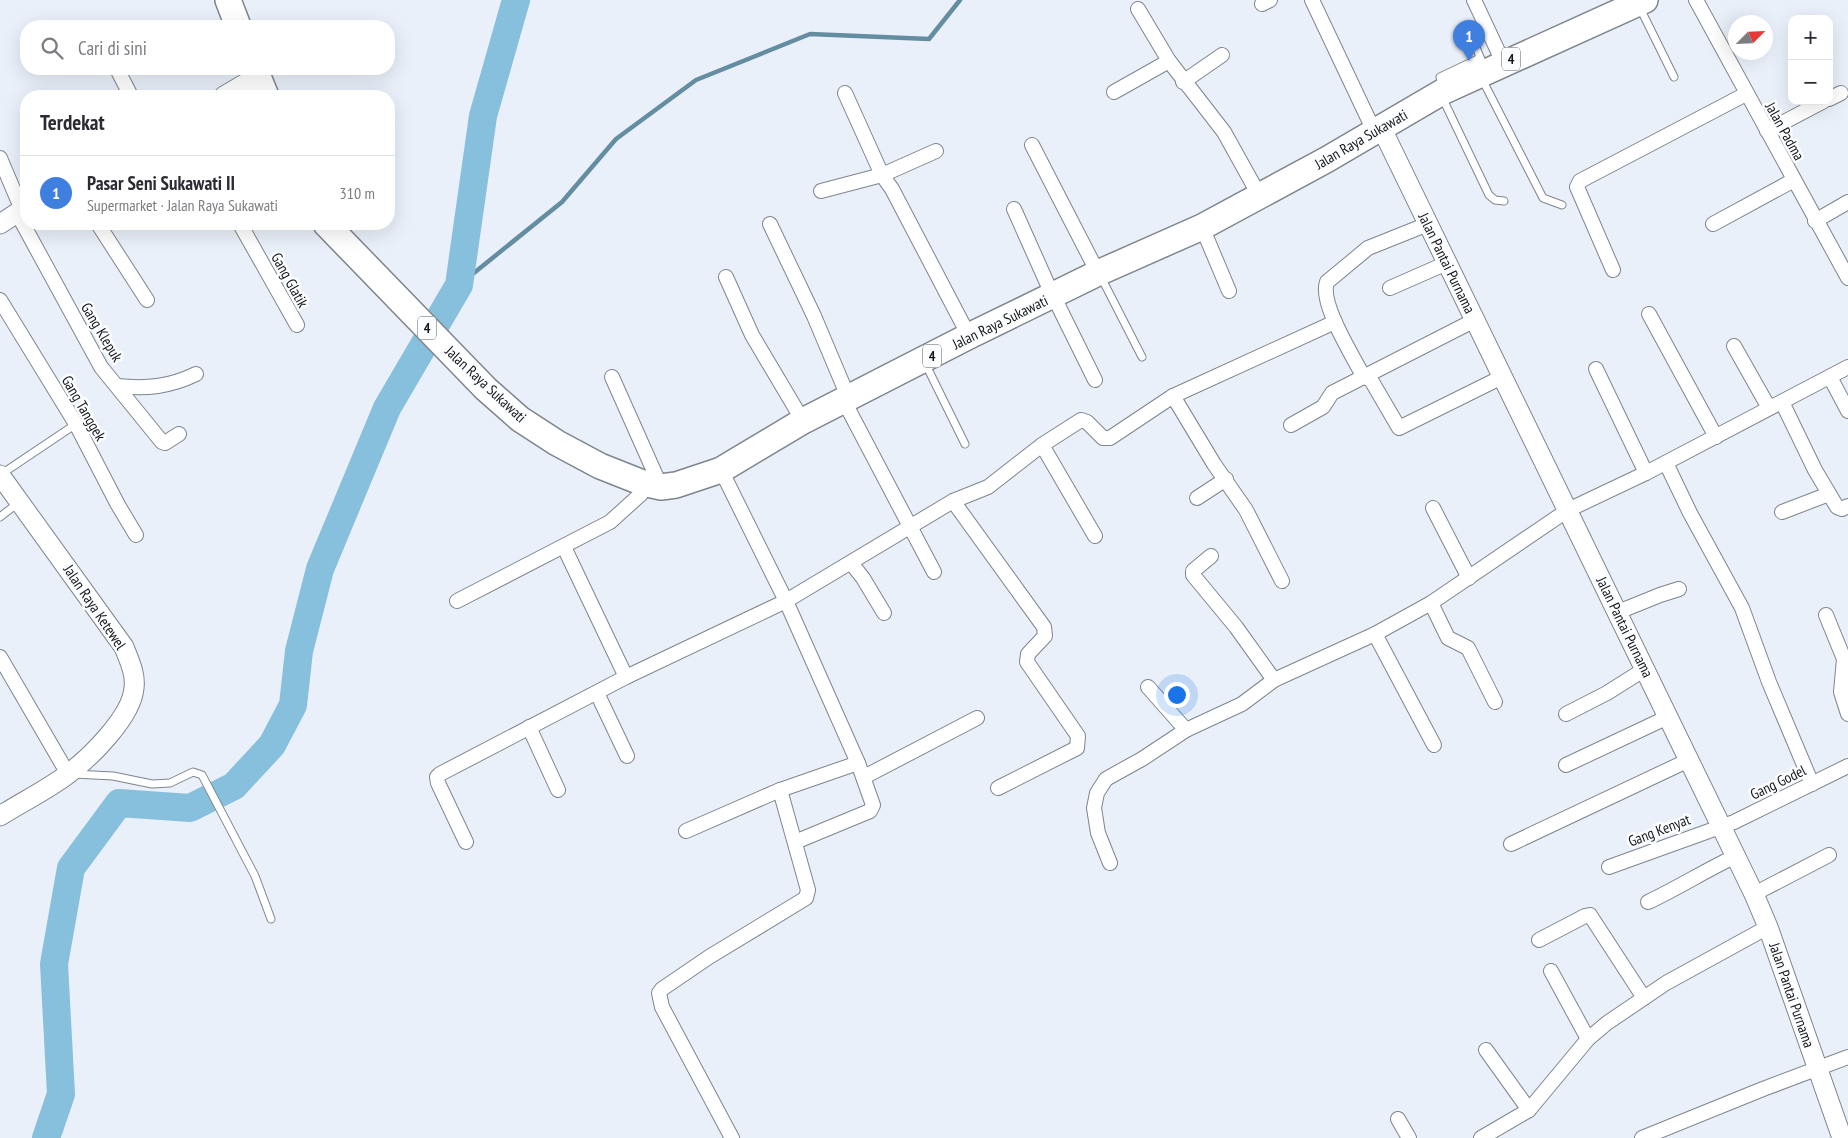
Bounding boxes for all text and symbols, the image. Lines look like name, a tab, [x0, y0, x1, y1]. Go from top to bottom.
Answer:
north arrow	[1728, 15, 1773, 60]
map controls	[1788, 15, 1833, 105]
button: +	[1788, 15, 1833, 60]
search box	[20, 20, 395, 75]
pin: 1	[1453, 20, 1485, 61]
icon: search	[38, 34, 66, 62]
text: Cari di sini	[78, 36, 147, 60]
road number: 4	[1502, 48, 1520, 70]
button: −	[1788, 60, 1833, 105]
street label: Jalan Padma	[1761, 98, 1809, 163]
street label: Jalan Raya Sukawati	[1310, 105, 1411, 174]
text: Terdekat	[40, 109, 105, 136]
text: Pasar Seni Sukawati II	[87, 171, 235, 195]
text: 1	[52, 183, 60, 203]
text: 310 m	[340, 183, 375, 203]
text: Supermarket · Jalan Raya Sukawati	[87, 195, 278, 215]
street label: Jalan Pantai Purnama	[1414, 209, 1480, 316]
street label: Gang Glatik	[267, 249, 313, 311]
street label: Jalan Raya Sukawati	[948, 291, 1051, 354]
street label: Gang Klepuk	[77, 299, 127, 365]
road number: 4	[418, 316, 436, 339]
street label: Jalan Raya Sukawati	[441, 341, 530, 426]
road number: 4	[923, 344, 941, 368]
street label: Gang Tanggek	[58, 372, 110, 444]
street label: Jalan Raya Ketewel	[59, 560, 131, 654]
street label: Jalan Pantai Purnama	[1592, 573, 1658, 680]
your location	[1164, 682, 1190, 708]
street label: Gang Godel	[1747, 760, 1809, 804]
street label: Gang Kenyat	[1625, 809, 1693, 851]
street label: Jalan Pantai Purnama	[1765, 939, 1819, 1050]

